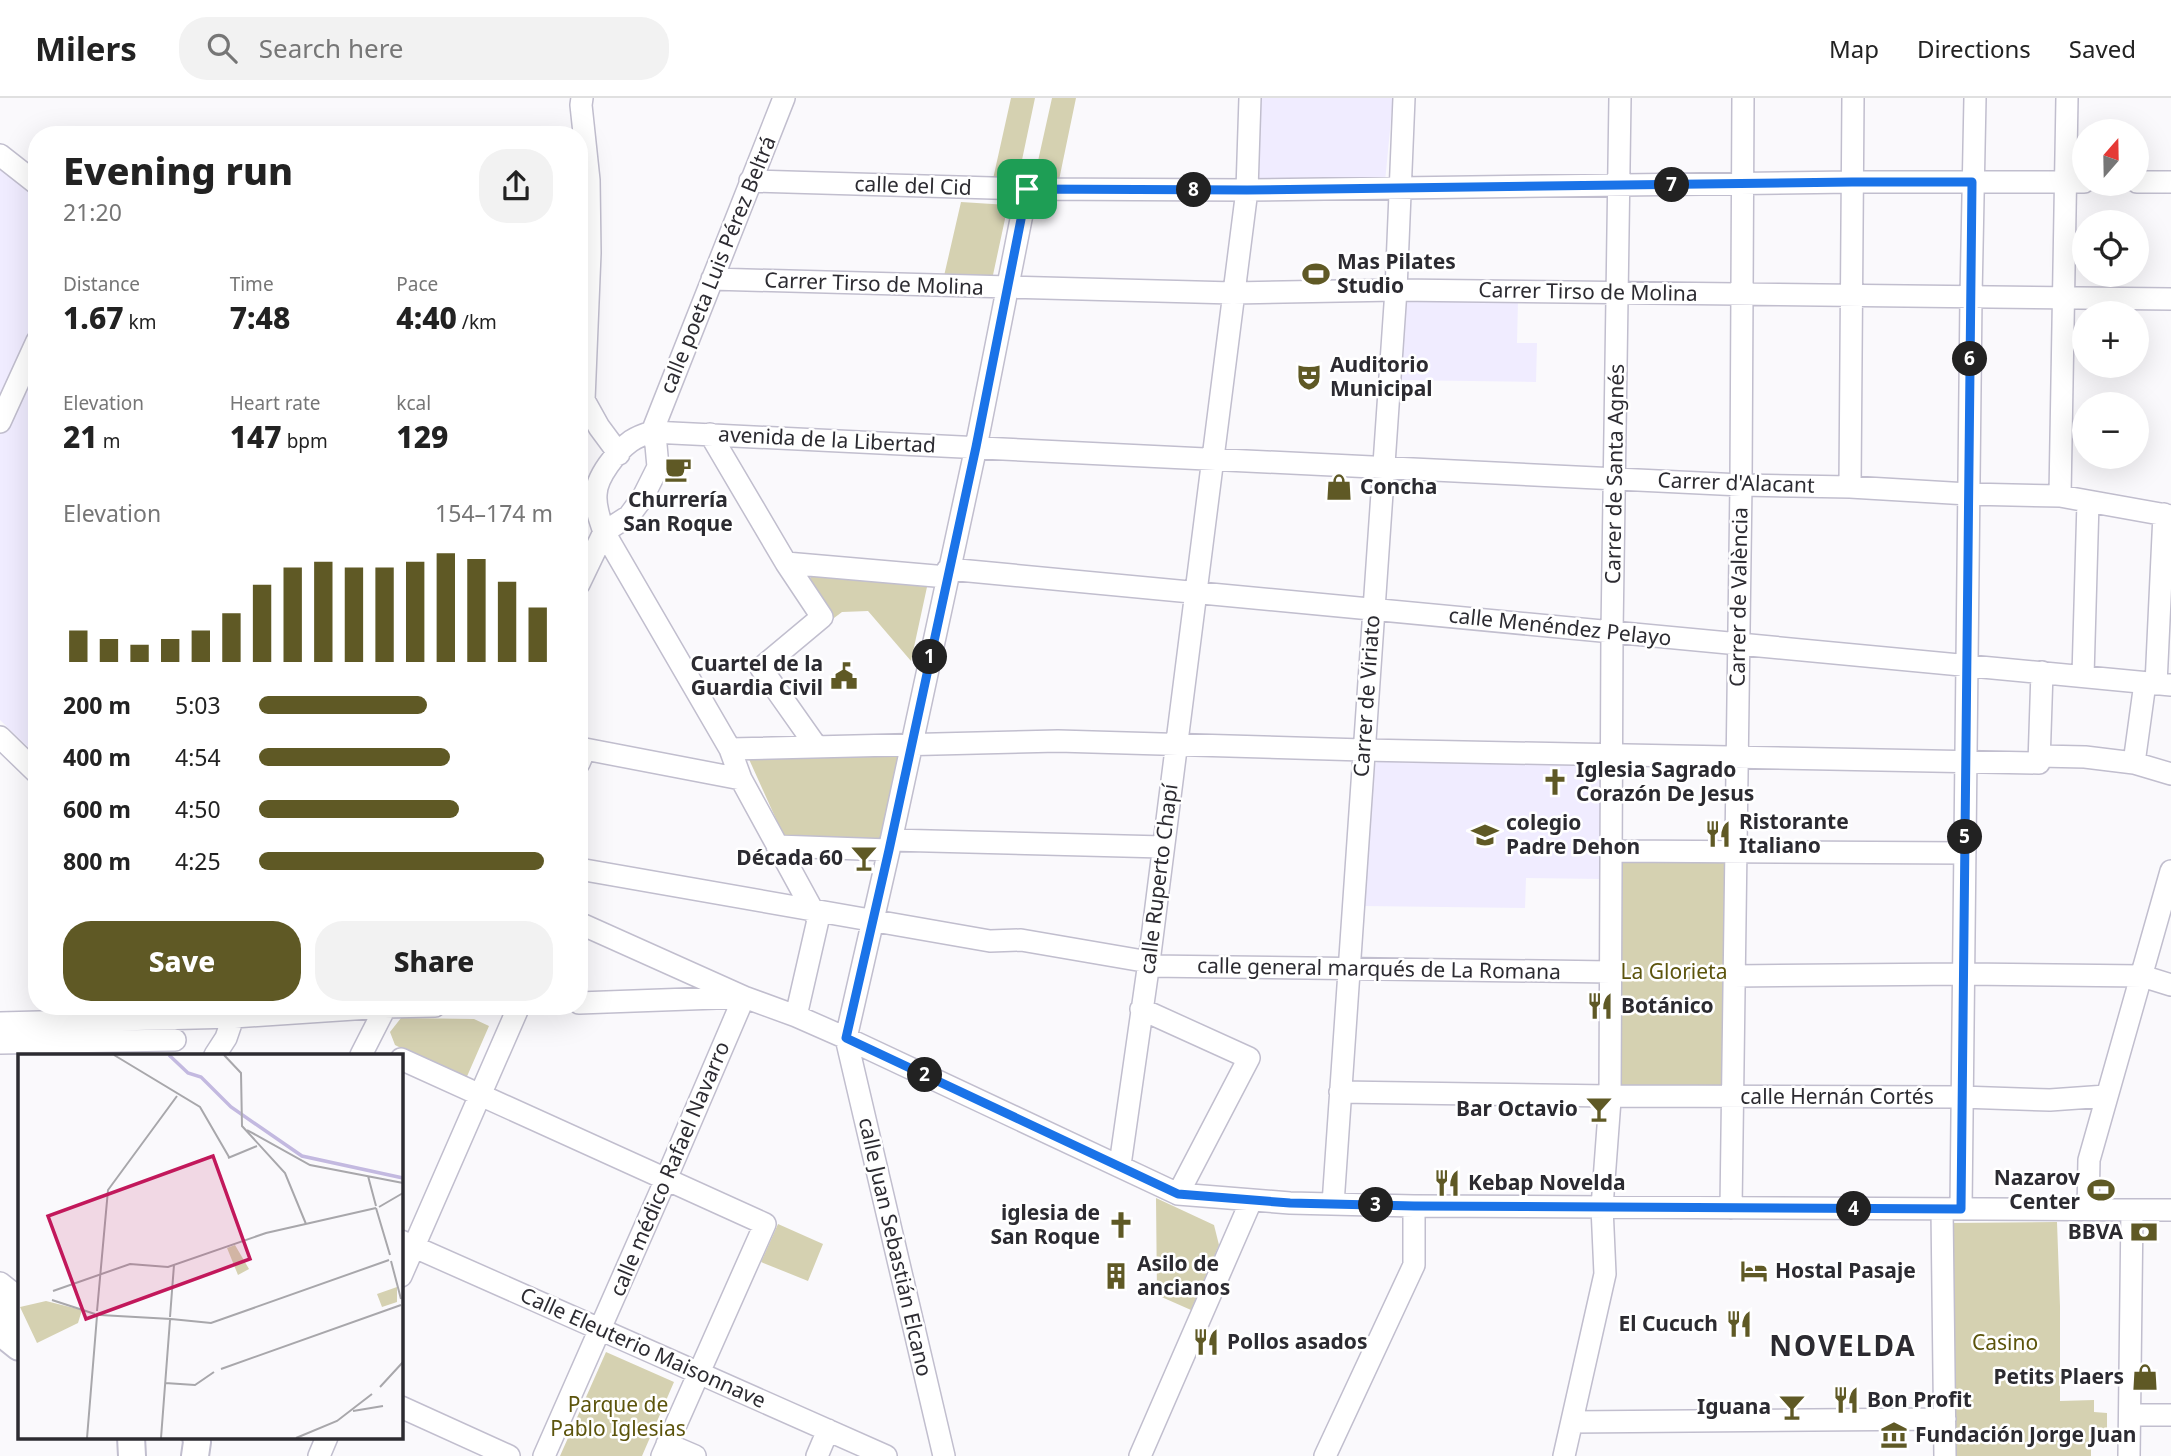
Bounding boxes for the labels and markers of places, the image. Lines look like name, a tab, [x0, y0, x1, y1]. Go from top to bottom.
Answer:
pin	[997, 159, 1057, 219]
pin: 7	[1654, 168, 1690, 202]
pin: 8	[1176, 172, 1212, 208]
place label: Mas Pilates Studio	[1337, 247, 1456, 299]
sports icon: Mas Pilates Studio	[1301, 259, 1331, 289]
pin: 6	[1952, 342, 1988, 376]
place label: Auditorio Municipal	[1330, 350, 1433, 402]
theatre icon: Auditorio Municipal	[1294, 362, 1324, 392]
cafe icon: Churrería San Roque	[663, 454, 693, 484]
shop icon: Concha	[1324, 472, 1354, 502]
place label: Concha	[1360, 472, 1437, 500]
place label: Churrería San Roque	[623, 485, 733, 537]
pin: 1	[912, 640, 948, 674]
place label: Cuartel de la Guardia Civil	[690, 649, 823, 701]
public building icon: Cuartel de la Guardia Civil	[829, 661, 859, 691]
place label: Iglesia Sagrado Corazón De Jesus	[1576, 755, 1754, 807]
church icon: Iglesia Sagrado Corazón De Jesus	[1540, 767, 1570, 797]
place label: Ristorante Italiano	[1739, 807, 1849, 859]
place label: colegio Padre Dehon	[1506, 808, 1640, 860]
restaurant icon: Ristorante Italiano	[1703, 819, 1733, 849]
school or university icon: colegio Padre Dehon	[1470, 820, 1500, 850]
pin: 5	[1948, 820, 1982, 854]
place label: Década 60	[736, 843, 843, 871]
bar icon: Década 60	[849, 843, 879, 873]
restaurant icon: Botánico	[1585, 991, 1615, 1021]
place label: Botánico	[1621, 991, 1714, 1019]
pin: 2	[908, 1058, 942, 1093]
place label: Bar Octavio	[1456, 1094, 1578, 1122]
bar icon: Bar Octavio	[1584, 1094, 1614, 1124]
place label: Nazarov Center	[1994, 1163, 2081, 1215]
restaurant icon: Kebap Novelda	[1432, 1168, 1462, 1198]
place label: Kebap Novelda	[1468, 1168, 1625, 1196]
sports icon: Nazarov Center	[2086, 1175, 2116, 1205]
pin: 3	[1358, 1188, 1394, 1222]
pin: 4	[1836, 1192, 1871, 1226]
place label: iglesia de San Roque	[990, 1198, 1100, 1250]
church icon: iglesia de San Roque	[1106, 1210, 1136, 1240]
place label: BBVA	[2068, 1217, 2123, 1245]
bank icon: BBVA	[2129, 1217, 2159, 1247]
place label: Asilo de ancianos	[1137, 1249, 1230, 1301]
hotel icon: Hostal Pasaje	[1739, 1256, 1769, 1286]
place label: Hostal Pasaje	[1775, 1256, 1916, 1284]
building icon: Asilo de ancianos	[1101, 1261, 1131, 1291]
place label: El Cucuch	[1618, 1309, 1718, 1337]
restaurant icon: El Cucuch	[1724, 1309, 1754, 1339]
restaurant icon: Pollos asados	[1191, 1327, 1221, 1357]
place label: Pollos asados	[1227, 1327, 1367, 1355]
place label: Petits Plaers	[1994, 1362, 2124, 1390]
shop icon: Petits Plaers	[2130, 1362, 2160, 1392]
restaurant icon: Bon Profit	[1831, 1385, 1861, 1415]
place label: Bon Profit	[1867, 1385, 1972, 1413]
place label: Iguana	[1697, 1392, 1771, 1420]
bar icon: Iguana	[1777, 1392, 1807, 1422]
museum icon: Fundación Jorge Juan	[1879, 1420, 1909, 1450]
place label: Fundación Jorge Juan	[1915, 1420, 2136, 1448]

